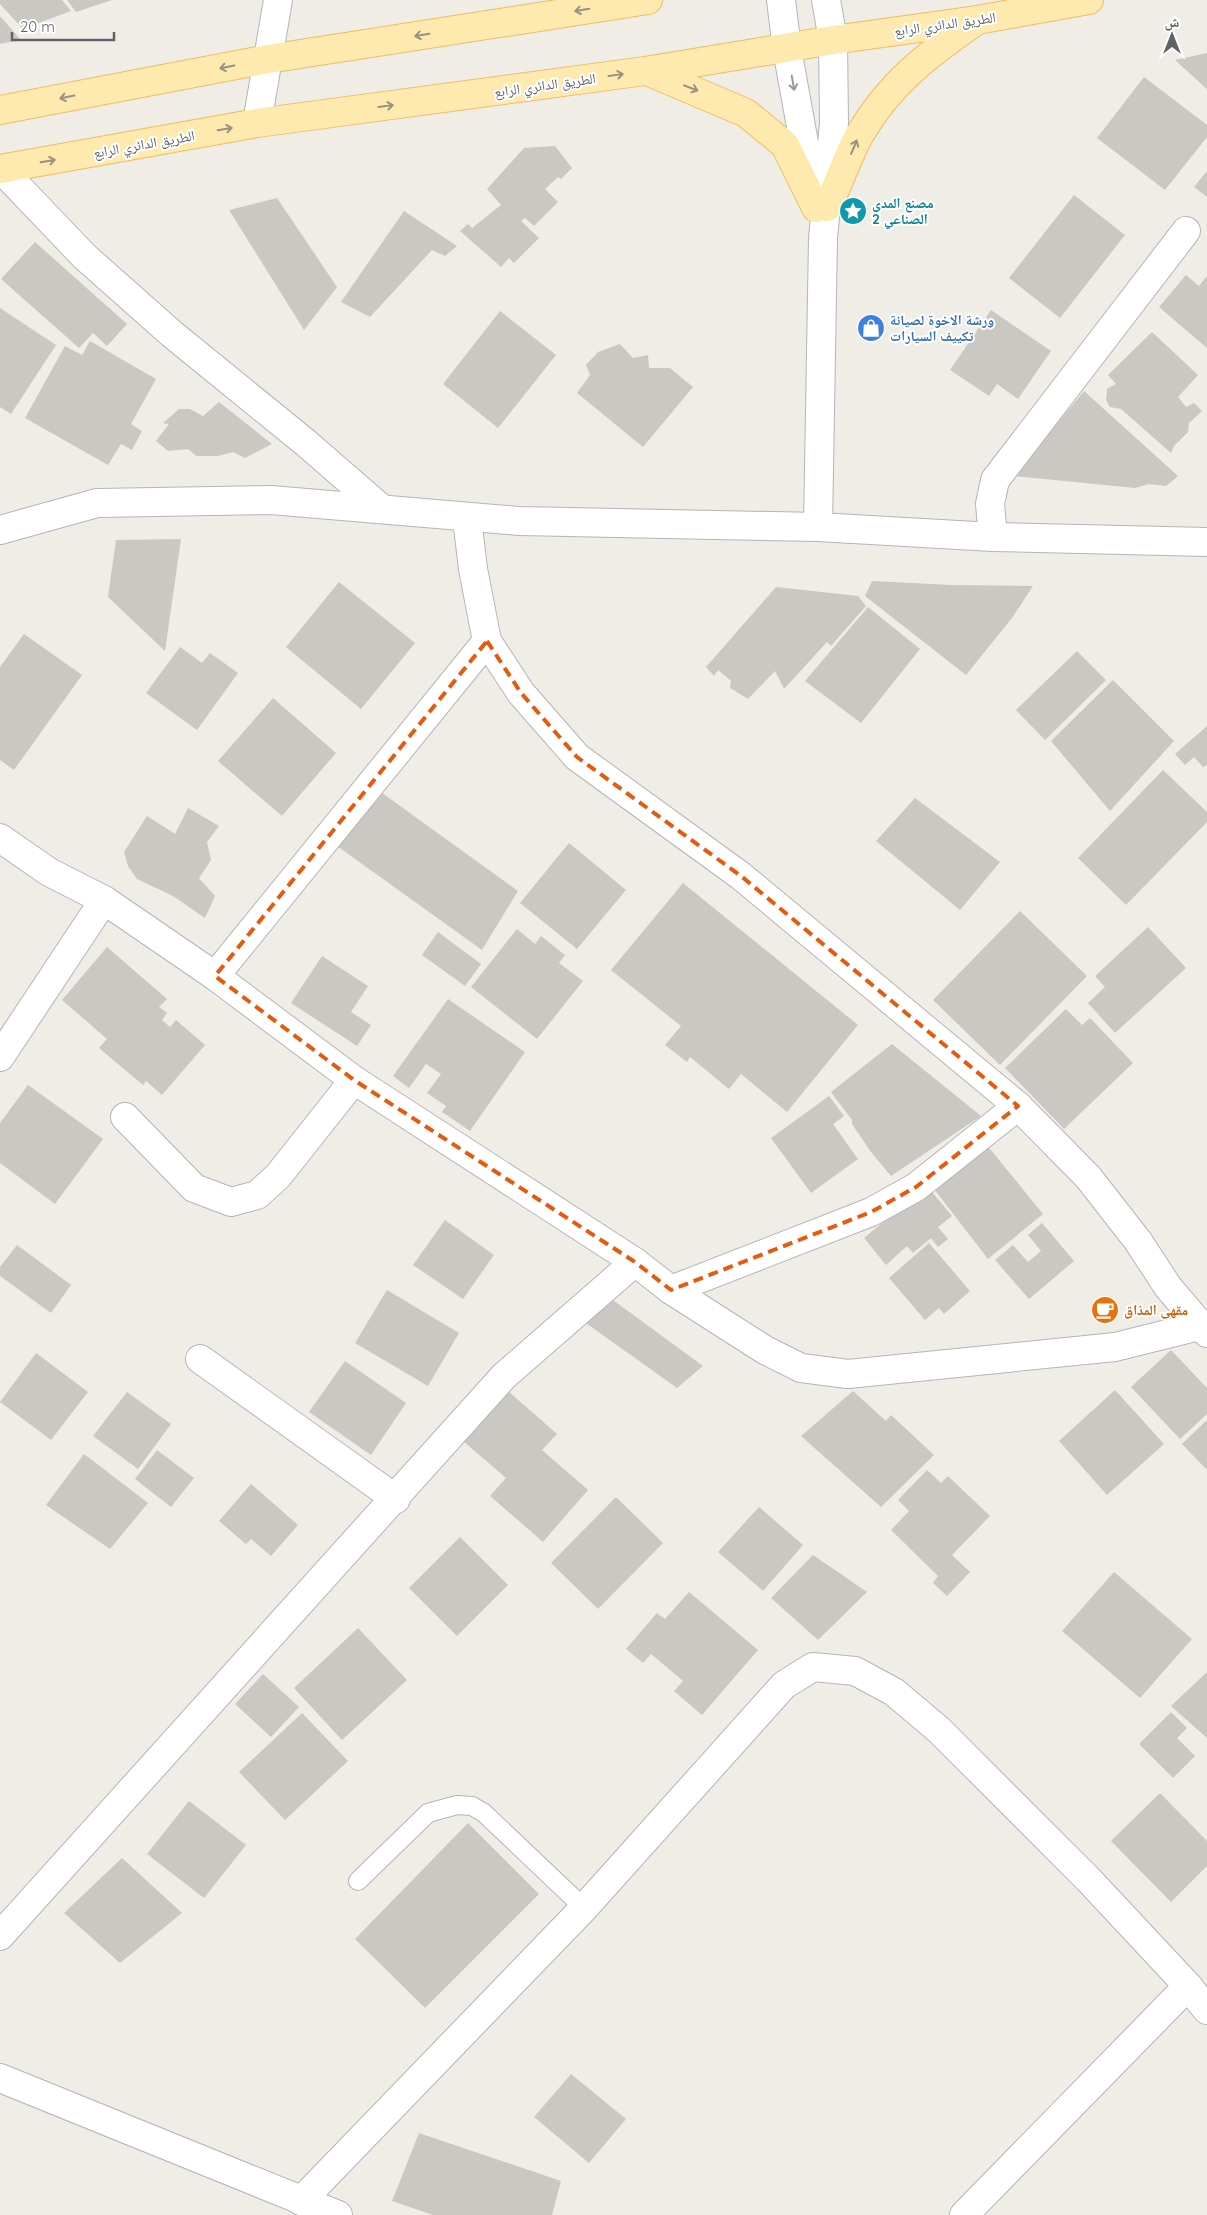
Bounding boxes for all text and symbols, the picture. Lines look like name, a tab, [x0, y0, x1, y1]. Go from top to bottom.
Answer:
one-way arrow	[574, 6, 590, 16]
street label: الطريق الدائري الرابع	[893, 8, 997, 43]
scale bar	[12, 10, 115, 42]
north arrow	[1147, 10, 1197, 60]
text: ش	[1165, 13, 1180, 31]
text: 20 m	[20, 17, 55, 36]
one-way arrow	[414, 31, 430, 41]
one-way arrow	[219, 63, 235, 73]
street label: الطريق الدائري الرابع	[493, 69, 597, 104]
one-way arrow	[608, 70, 624, 80]
one-way arrow	[788, 74, 798, 90]
one-way arrow	[683, 84, 698, 94]
one-way arrow	[59, 93, 75, 102]
one-way arrow	[378, 101, 394, 111]
one-way arrow	[217, 124, 233, 134]
street label: الطريق الدائري الرابع	[92, 126, 196, 164]
one-way arrow	[850, 140, 860, 155]
one-way arrow	[40, 155, 56, 165]
place label: مصنع المدى الصناعي 2	[872, 194, 934, 230]
place icon: مصنع المدى الصناعي 2	[838, 196, 868, 226]
place label: ورشة الاخوة لصيانة تكييف السيارات	[890, 311, 994, 345]
shop icon: ورشة الاخوة لصيانة تكييف السيارات	[856, 313, 886, 343]
cafe icon: مقهى المذاق	[1090, 1295, 1120, 1325]
place label: مقهى المذاق	[1124, 1301, 1188, 1319]

